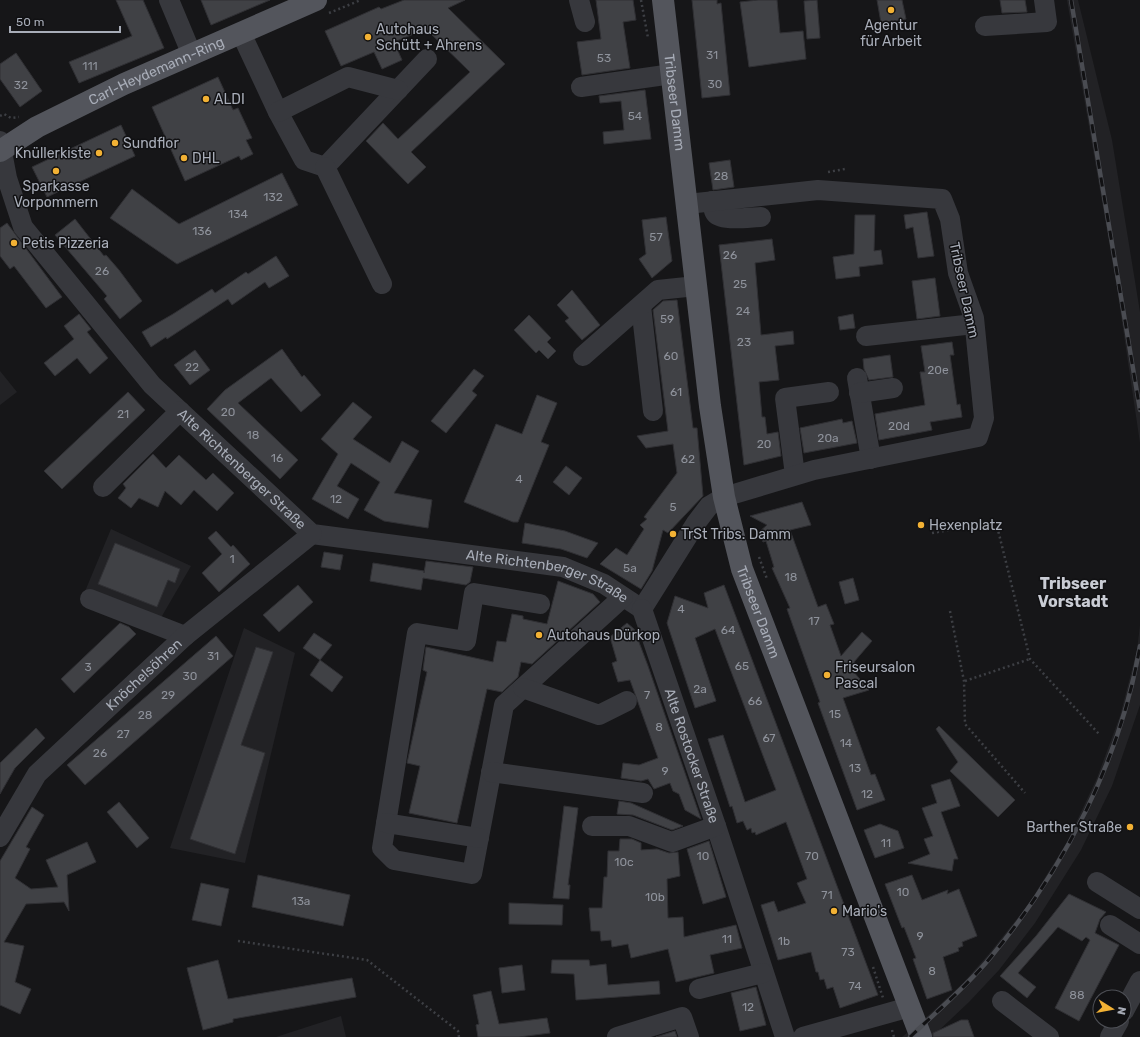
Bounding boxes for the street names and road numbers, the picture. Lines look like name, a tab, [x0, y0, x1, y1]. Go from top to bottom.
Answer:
street label: Carl-Heydemann-Ring	[86, 33, 227, 109]
street label: Tribseer Damm	[661, 53, 689, 152]
street label: Tribseer Damm	[946, 241, 982, 339]
street label: Alte Richtenberger Straße	[174, 405, 310, 533]
street label: Alte Richtenberger Straße	[465, 546, 632, 606]
street label: Tribseer Damm	[733, 563, 784, 661]
street label: Knöchelsöhren	[102, 635, 185, 714]
street label: Alte Rostocker Straße	[661, 686, 723, 826]

